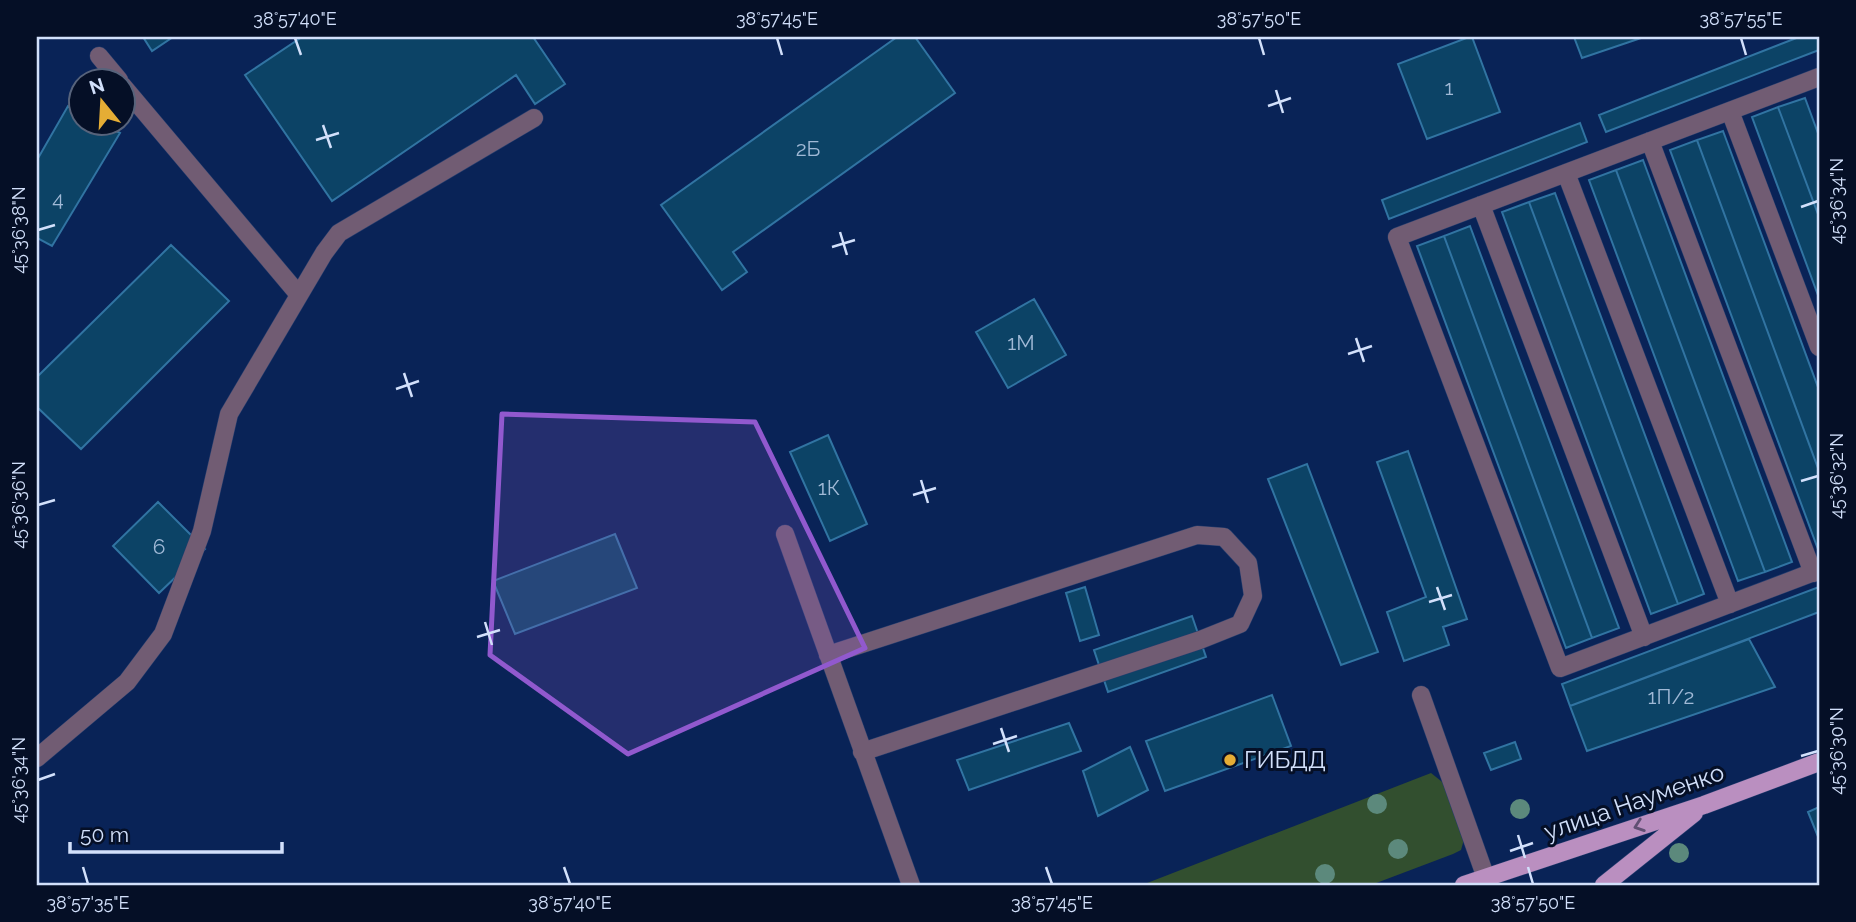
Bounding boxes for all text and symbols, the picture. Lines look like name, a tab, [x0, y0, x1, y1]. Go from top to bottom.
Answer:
text: 38°57'40"E	[253, 8, 337, 29]
text: 38°57'45"E	[736, 8, 818, 29]
text: 38°57'50"E	[1217, 8, 1301, 29]
text: 38°57'55"E	[1699, 8, 1783, 29]
north arrow	[66, 66, 136, 136]
text: N	[86, 73, 107, 99]
house number: 1	[1445, 75, 1454, 100]
house number: 2Б	[796, 136, 821, 161]
text: 45°36'34"N	[1826, 158, 1847, 244]
text: 45°36'38"N	[8, 186, 29, 274]
house number: 4	[52, 186, 64, 211]
house number: 1М	[1007, 330, 1035, 355]
text: 45°36'32"N	[1826, 433, 1847, 519]
text: 45°36'36"N	[8, 461, 29, 549]
house number: 1К	[818, 475, 840, 500]
house number: 6	[153, 534, 165, 559]
house number: 1П/2	[1647, 684, 1695, 709]
text: 45°36'30"N	[1826, 707, 1847, 795]
text: 45°36'34"N	[8, 737, 29, 823]
place label: ГИБДД	[1244, 745, 1326, 774]
marker: ГИБДД	[1222, 752, 1238, 768]
street label: улица Науменко	[1540, 757, 1728, 846]
scale bar	[70, 810, 282, 854]
one-way arrow	[1633, 818, 1645, 833]
text: 50 m	[80, 822, 129, 847]
text: 38°57'35"E	[46, 892, 130, 913]
text: 38°57'40"E	[528, 892, 612, 913]
text: 38°57'45"E	[1011, 892, 1093, 913]
text: 38°57'50"E	[1491, 892, 1575, 913]

